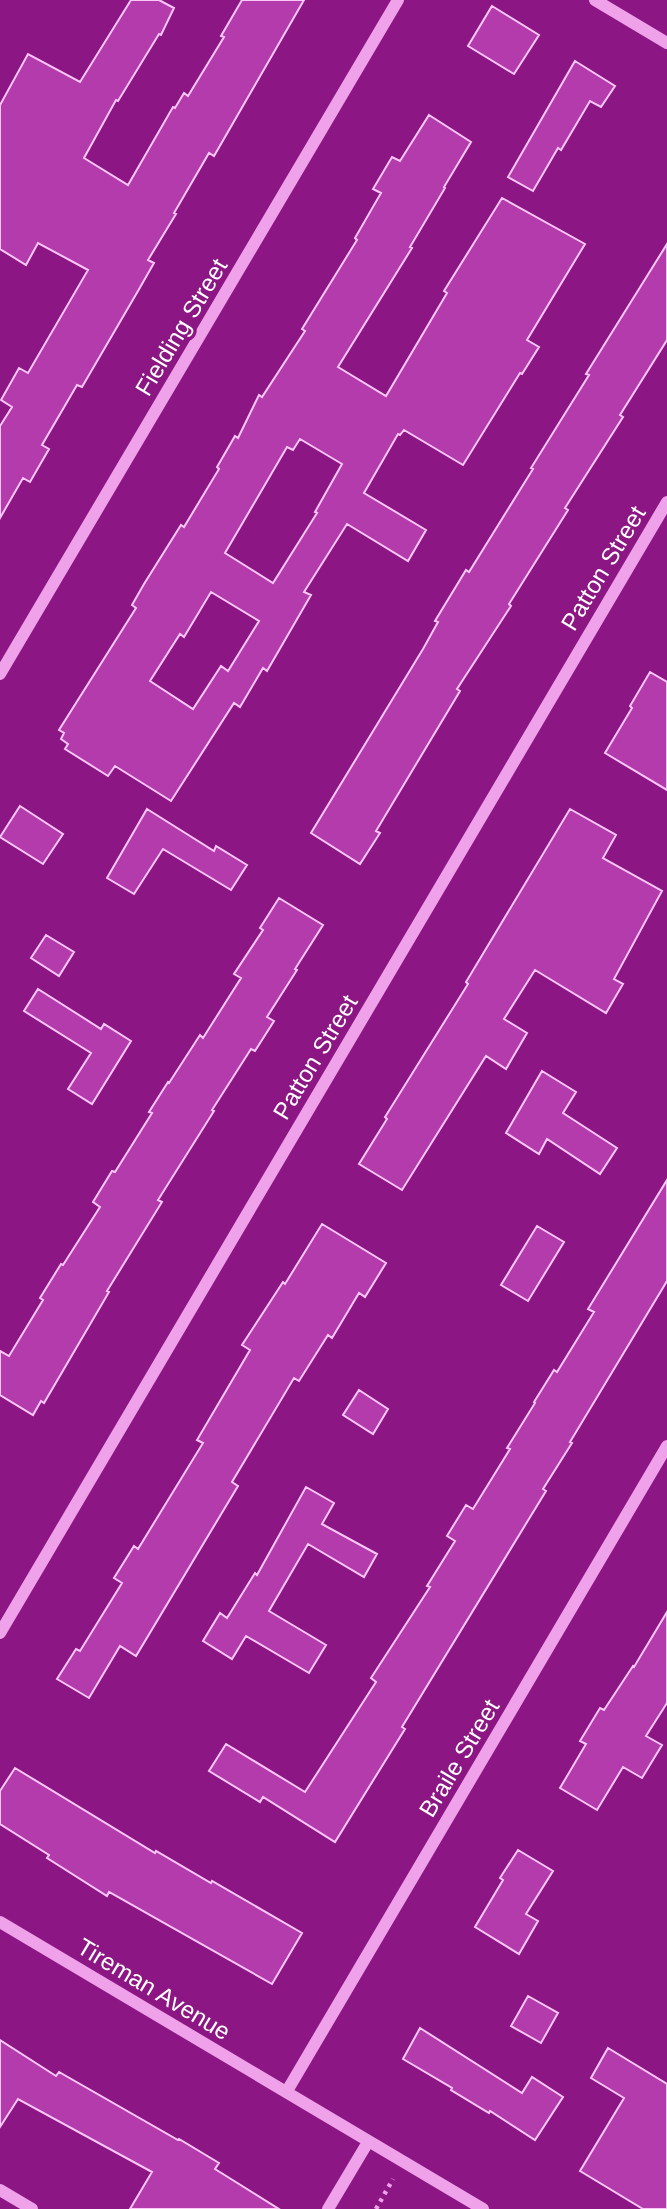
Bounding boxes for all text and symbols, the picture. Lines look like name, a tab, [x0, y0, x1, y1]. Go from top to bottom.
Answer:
street label: Fielding Street	[130, 253, 233, 400]
street label: Patton Street	[555, 501, 651, 635]
street label: Patton Street	[267, 990, 363, 1124]
street label: Braile Street	[413, 1694, 505, 1822]
street label: Tireman Avenue	[73, 1933, 235, 2045]

